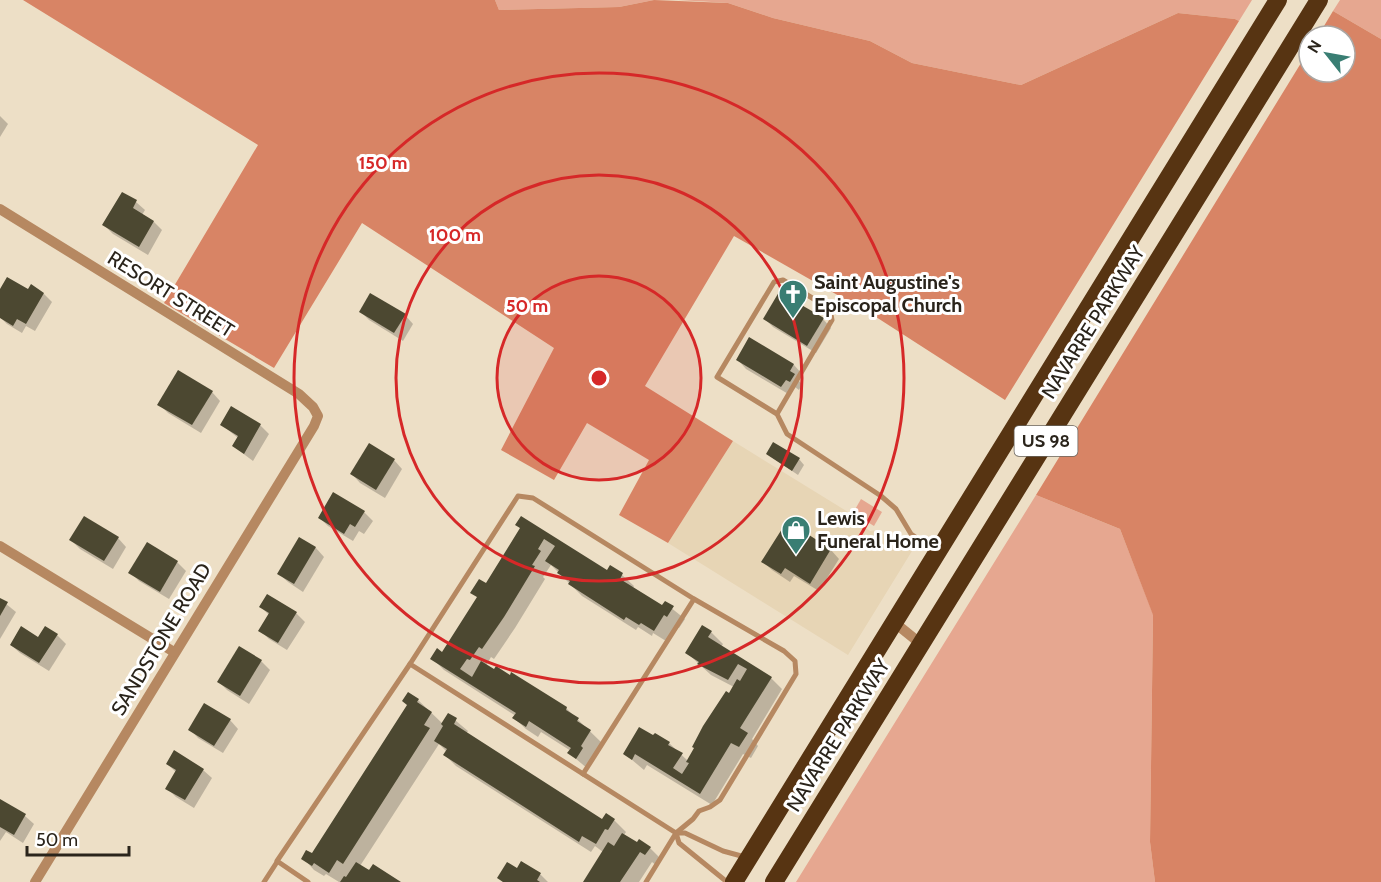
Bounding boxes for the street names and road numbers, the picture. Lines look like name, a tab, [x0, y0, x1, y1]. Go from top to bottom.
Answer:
street label: NAVARRE PARKWAY	[1036, 241, 1150, 403]
street label: RESORT STREET	[103, 246, 239, 343]
road number: US 98	[1014, 426, 1078, 456]
street label: SANDSTONE ROAD	[106, 558, 216, 720]
street label: NAVARRE PARKWAY	[781, 654, 895, 816]

